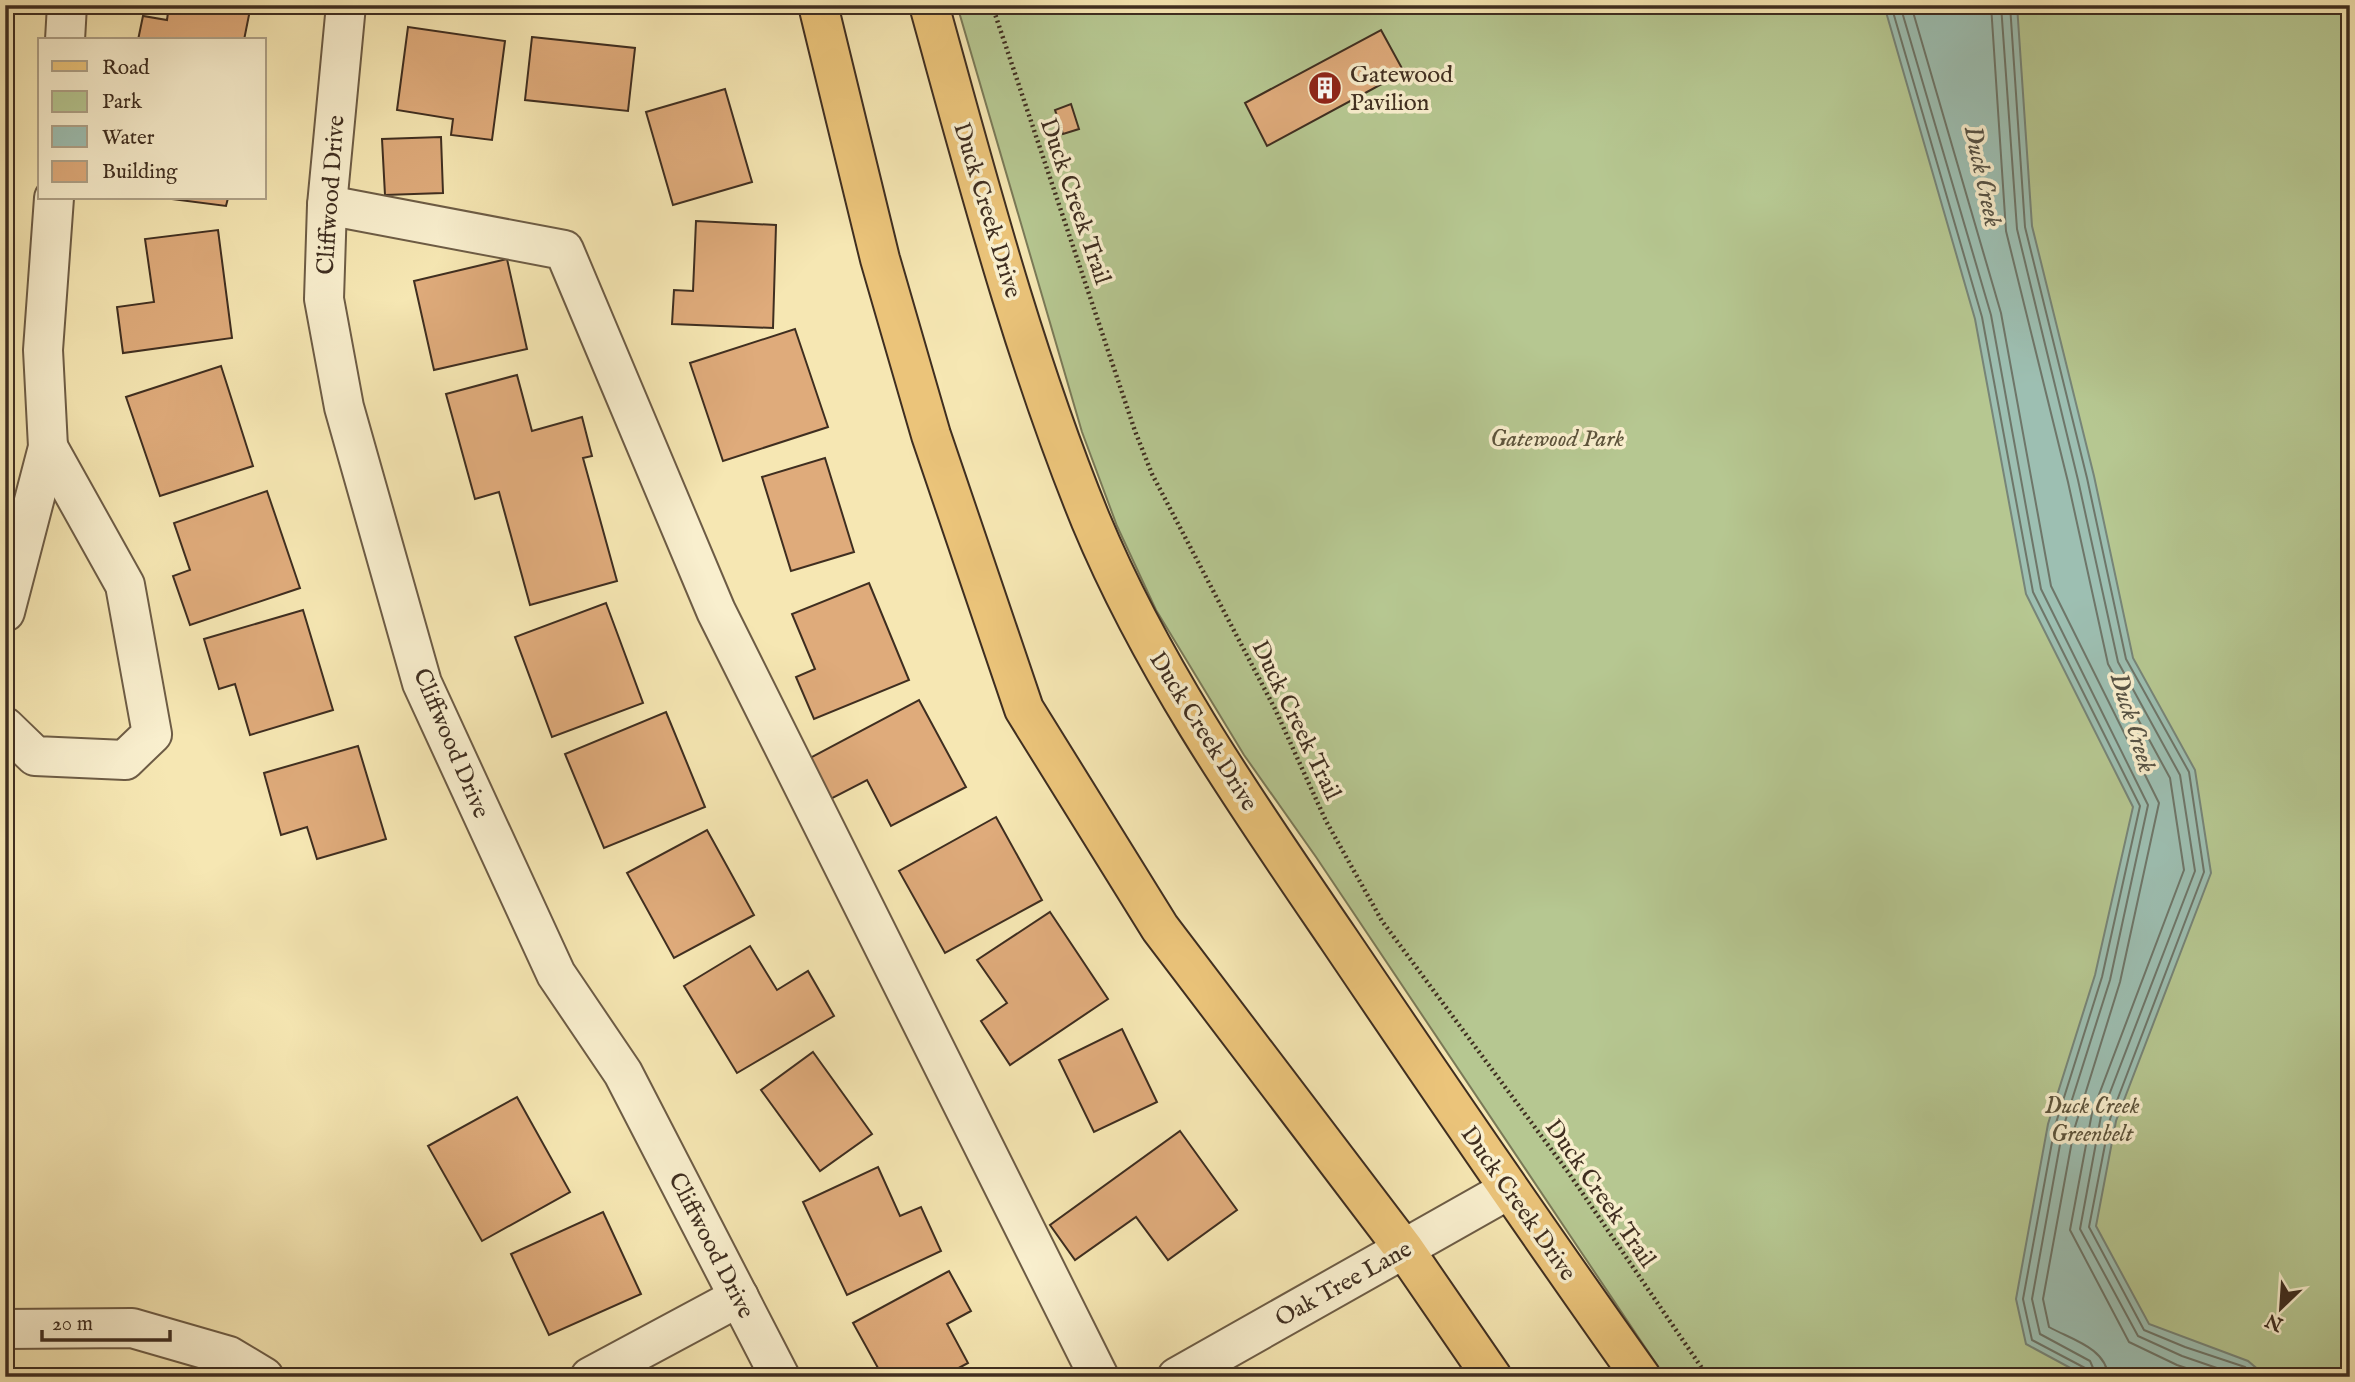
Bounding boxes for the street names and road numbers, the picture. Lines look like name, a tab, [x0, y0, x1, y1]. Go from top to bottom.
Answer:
street label: Cliffwood Drive	[310, 114, 353, 276]
street label: Duck Creek Trail	[1032, 114, 1118, 289]
street label: Duck Creek Drive	[945, 119, 1028, 302]
street label: Duck Creek Trail	[1244, 636, 1348, 806]
street label: Duck Creek Drive	[1141, 646, 1264, 817]
street label: Cliffwood Drive	[405, 664, 496, 823]
street label: Duck Creek Trail	[1537, 1114, 1663, 1274]
street label: Duck Creek Drive	[1453, 1120, 1583, 1287]
street label: Cliffwood Drive	[661, 1167, 761, 1324]
street label: Oak Tree Lane	[1270, 1234, 1417, 1335]

